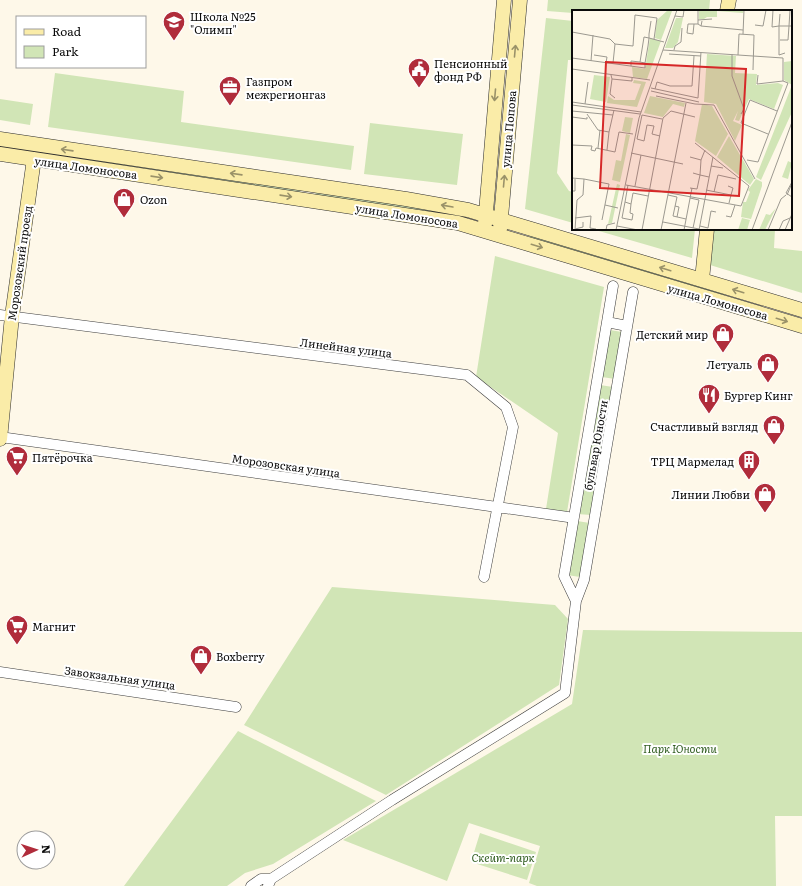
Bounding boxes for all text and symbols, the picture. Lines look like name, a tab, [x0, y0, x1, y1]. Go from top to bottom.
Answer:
place label: Школа №25 "Олимп"	[190, 8, 256, 37]
school or university icon: Школа №25 "Олимп"	[161, 9, 187, 42]
inset map	[572, 10, 792, 230]
legend	[16, 16, 146, 68]
text: Road	[52, 22, 82, 40]
text: Park	[52, 42, 79, 60]
one-way arrow	[511, 45, 519, 58]
place label: Пенсионный фонд РФ	[434, 55, 507, 84]
public building icon: Пенсионный фонд РФ	[406, 56, 432, 89]
place label: Газпром межрегионгаз	[246, 73, 326, 102]
office icon: Газпром межрегионгаз	[217, 74, 243, 107]
one-way arrow	[492, 88, 499, 101]
street label: улица Попова	[497, 90, 519, 168]
one-way arrow	[61, 146, 74, 154]
street label: улица Ломоносова	[34, 152, 138, 182]
one-way arrow	[230, 170, 243, 178]
one-way arrow	[151, 173, 164, 181]
one-way arrow	[500, 175, 507, 188]
shop icon: Ozon	[111, 186, 137, 219]
place label: Ozon	[140, 191, 167, 207]
one-way arrow	[279, 192, 292, 200]
street label: улица Ломоносова	[355, 199, 459, 231]
one-way arrow	[441, 202, 454, 210]
street label: Морозовский проезд	[3, 204, 35, 322]
one-way arrow	[530, 243, 543, 250]
one-way arrow	[658, 265, 671, 272]
street label: улица Ломоносова	[666, 279, 770, 323]
one-way arrow	[731, 287, 744, 294]
one-way arrow	[775, 317, 788, 324]
shop icon: Детский мир	[710, 321, 736, 354]
place label: Детский мир	[636, 326, 708, 342]
street label: Линейная улица	[299, 333, 393, 361]
shop icon: Летуаль	[755, 351, 781, 384]
place label: Летуаль	[707, 356, 752, 372]
restaurant icon: Бургер Кинг	[696, 382, 722, 415]
place label: Бургер Кинг	[724, 387, 793, 403]
street label: бульвар Юности	[579, 398, 611, 492]
shop icon: Счастливый взгляд	[761, 413, 787, 446]
place label: Счастливый взгляд	[650, 418, 758, 434]
supermarket icon: Пятёрочка	[4, 444, 30, 477]
building icon: ТРЦ Мармелад	[736, 448, 762, 481]
place label: Пятёрочка	[32, 449, 93, 465]
street label: Морозовская улица	[231, 449, 341, 481]
place label: ТРЦ Мармелад	[650, 453, 734, 469]
shop icon: Линии Любви	[752, 481, 778, 514]
place label: Линии Любви	[672, 486, 750, 502]
supermarket icon: Магнит	[4, 613, 30, 646]
place label: Магнит	[32, 618, 76, 634]
shop icon: Boxberry	[188, 643, 214, 676]
place label: Boxberry	[216, 648, 265, 664]
street label: Завокзальная улица	[64, 661, 177, 693]
park label: Парк Юности	[643, 740, 717, 756]
north arrow	[16, 830, 56, 870]
text: N	[39, 844, 55, 854]
park label: Скейт-парк	[471, 849, 535, 865]

